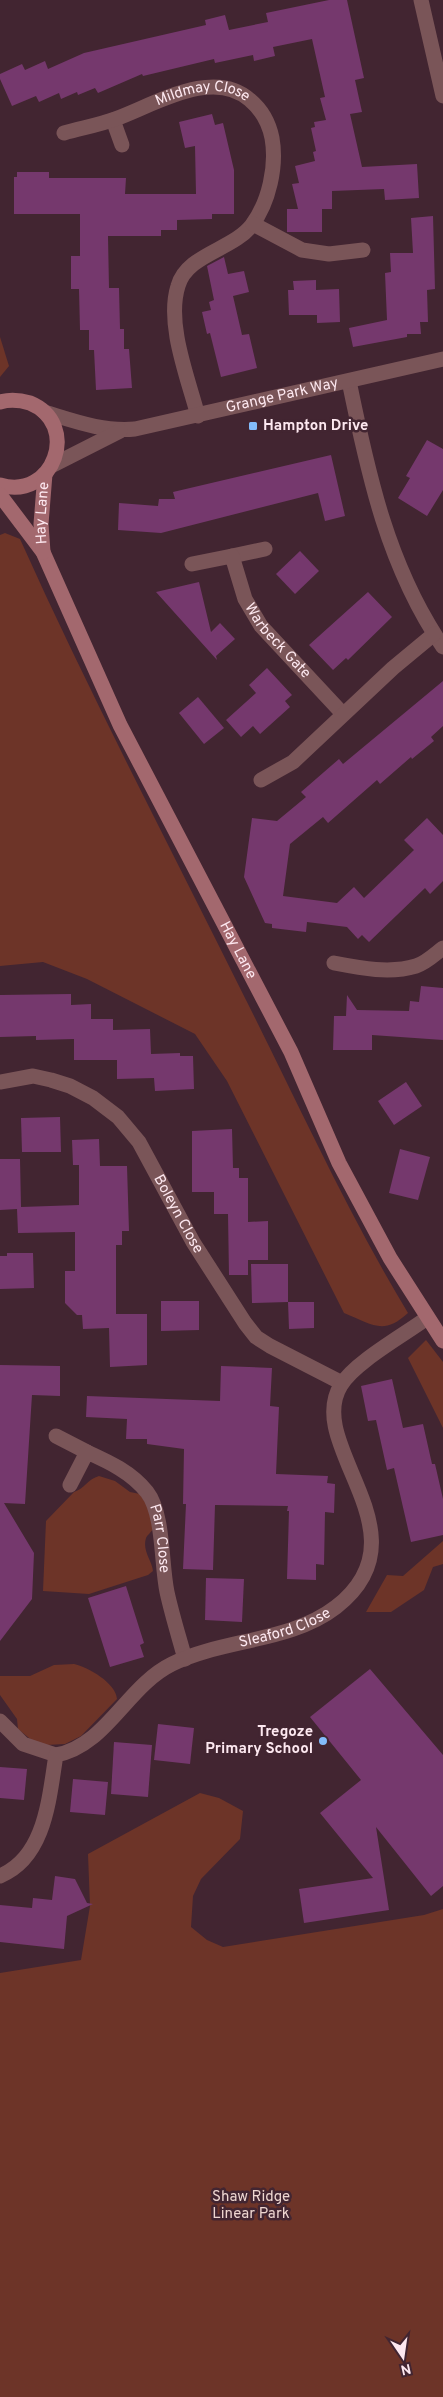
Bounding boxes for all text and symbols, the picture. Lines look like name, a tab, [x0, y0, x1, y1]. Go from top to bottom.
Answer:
street label: Mildmay Close	[152, 77, 254, 111]
street label: Grange Park Way	[224, 374, 340, 418]
place label: Hampton Drive	[263, 417, 368, 436]
marker: Hampton Drive	[247, 420, 259, 432]
street label: Hay Lane	[31, 481, 54, 545]
street label: Warbeck Gate	[240, 600, 315, 683]
street label: Hay Lane	[215, 918, 261, 982]
street label: Boleyn Close	[149, 1171, 207, 1257]
street label: Parr Close	[145, 1502, 174, 1574]
street label: Sleaford Close	[237, 1604, 334, 1652]
place label: Tregoze Primary School	[205, 1723, 313, 1759]
marker: Tregoze Primary School	[317, 1735, 329, 1747]
park label: Shaw Ridge Linear Park	[212, 2188, 290, 2224]
north arrow	[378, 2332, 428, 2382]
text: N	[399, 2359, 412, 2378]

